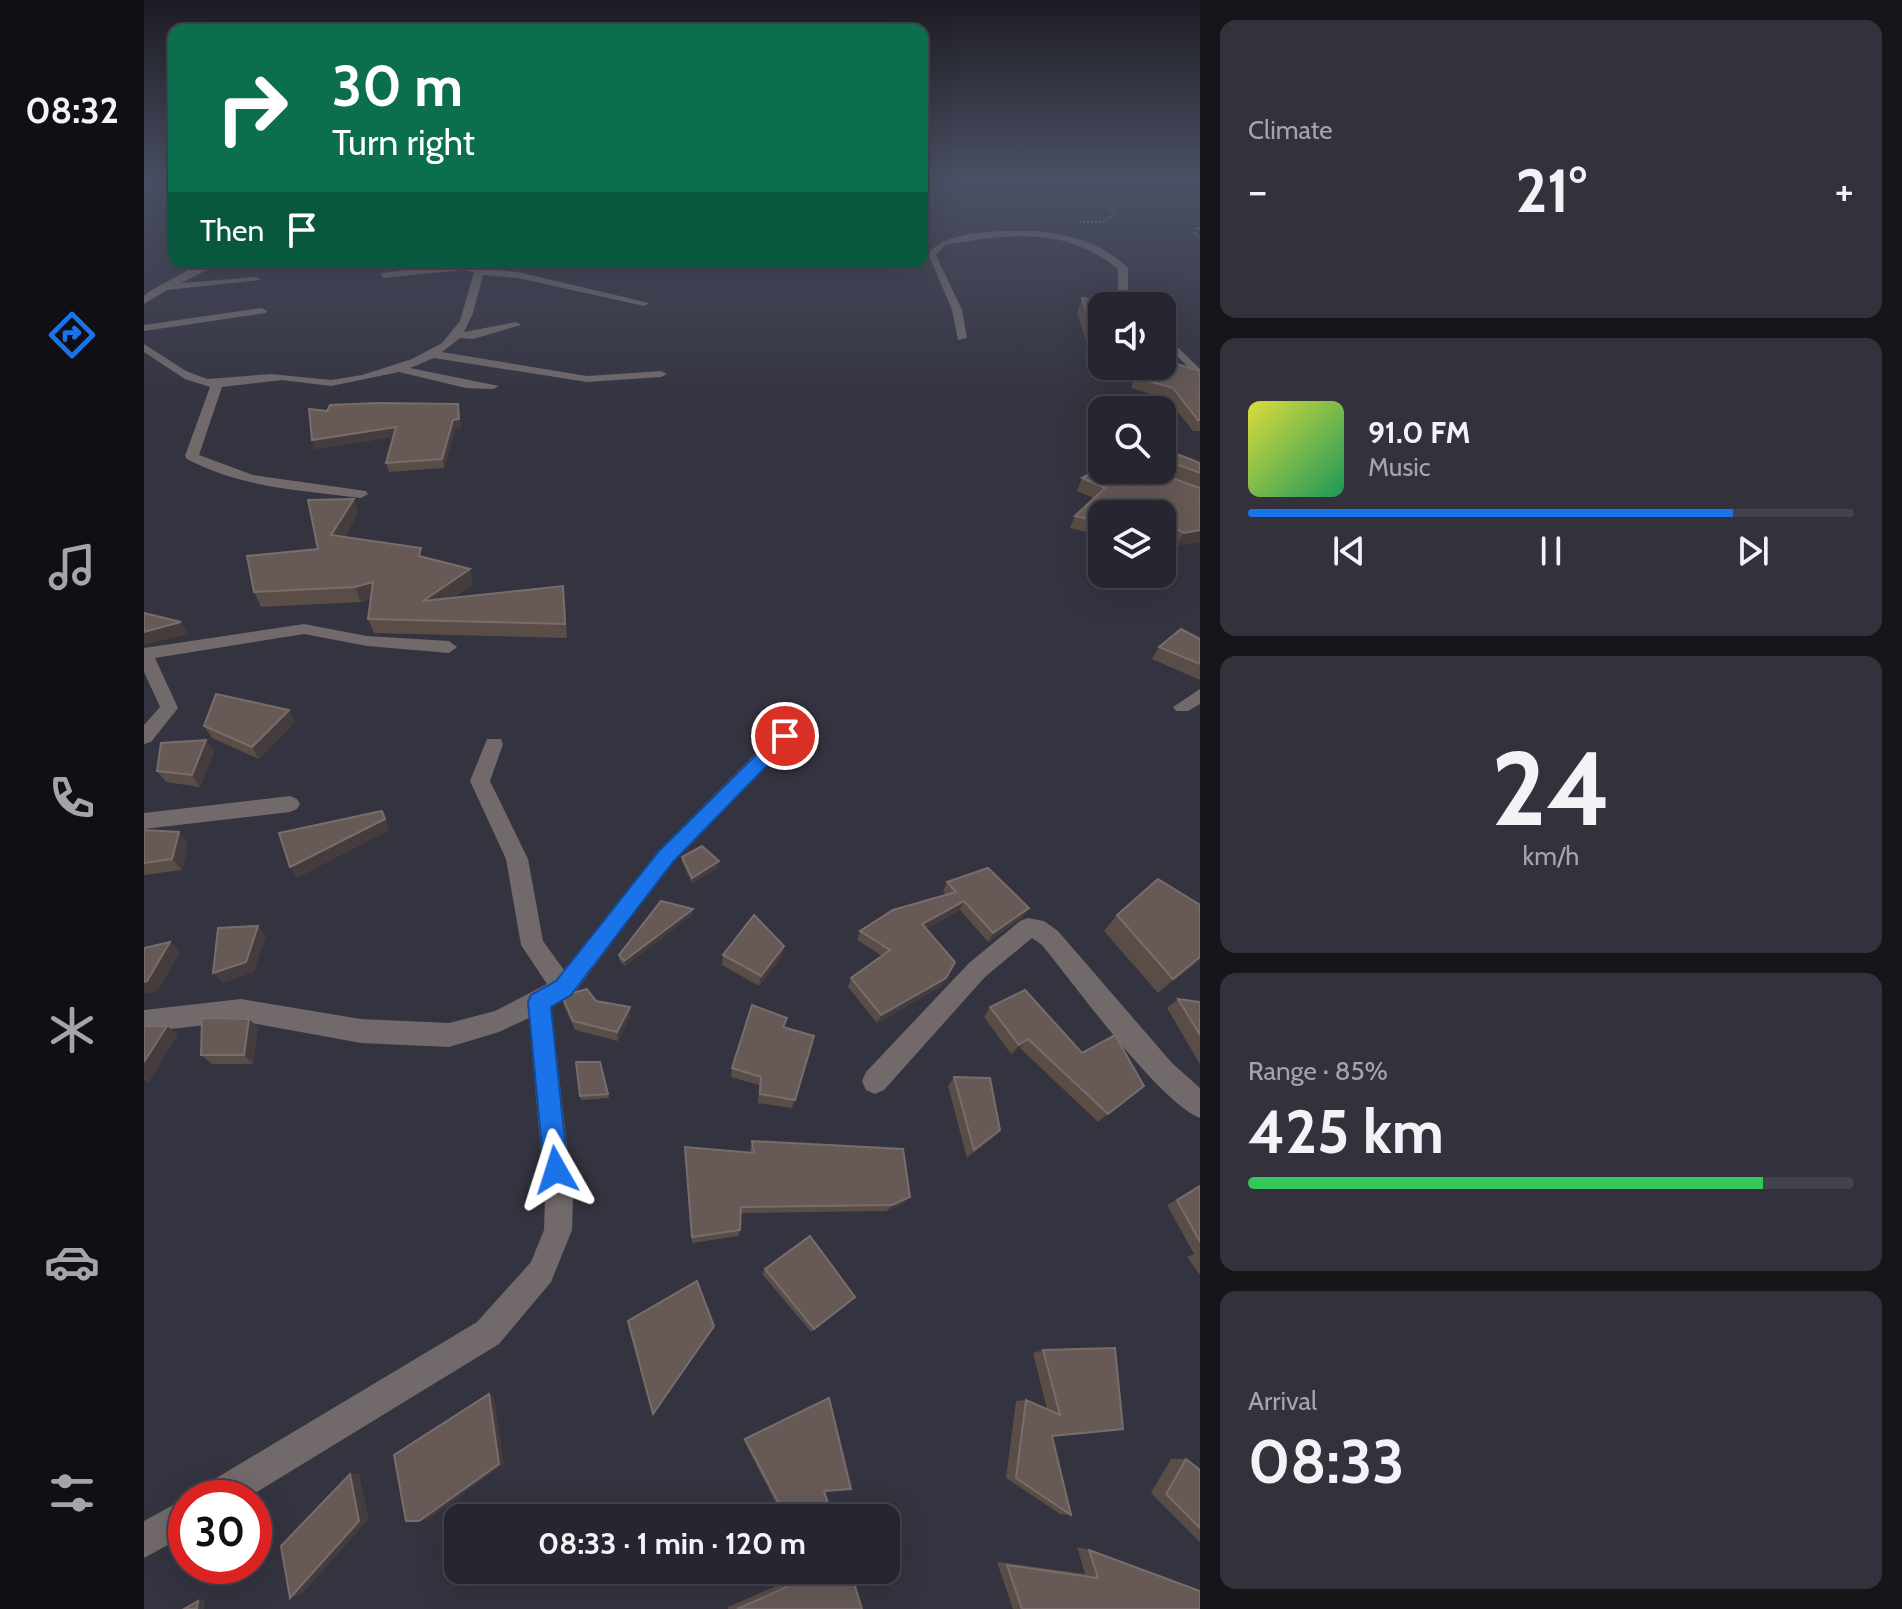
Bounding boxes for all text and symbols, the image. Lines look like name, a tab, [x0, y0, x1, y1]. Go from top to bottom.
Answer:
text: 30 m	[332, 52, 463, 120]
icon: right	[200, 56, 304, 160]
text: 08:32	[25, 88, 119, 132]
text: Climate	[1248, 114, 1333, 146]
text: Turn right	[332, 120, 475, 164]
text: 21°	[1515, 154, 1587, 227]
text: −	[1248, 164, 1267, 217]
text: +	[1835, 164, 1854, 217]
icon: arrive	[280, 208, 324, 252]
text: Then	[200, 212, 264, 249]
map controls	[1088, 292, 1176, 588]
button: sound	[1088, 292, 1176, 380]
icon: directions	[44, 307, 100, 363]
button: search	[1088, 396, 1176, 484]
text: 91.0 FM	[1368, 414, 1471, 451]
text: Music	[1368, 451, 1431, 483]
button: layers	[1088, 500, 1176, 588]
icon: previous	[1327, 529, 1371, 573]
icon: pause	[1529, 529, 1573, 573]
icon: next	[1731, 529, 1775, 573]
icon: music	[44, 539, 100, 595]
pin	[751, 702, 819, 770]
icon: arrive	[763, 714, 807, 758]
text: 24	[1491, 725, 1611, 851]
icon: phone	[44, 770, 100, 826]
text: km/h	[1523, 840, 1579, 872]
icon: climate	[44, 1002, 100, 1058]
text: Range · 85%	[1248, 1055, 1388, 1087]
text: 425 km	[1248, 1095, 1444, 1168]
position arrow	[514, 1128, 598, 1212]
icon: car	[44, 1234, 100, 1290]
text: Arrival	[1248, 1385, 1317, 1417]
text: 08:33	[1248, 1425, 1405, 1498]
icon: filters	[44, 1465, 100, 1521]
speed limit sign: 30	[168, 1480, 272, 1584]
text: 08:33 · 1 min · 120 m	[538, 1525, 806, 1562]

